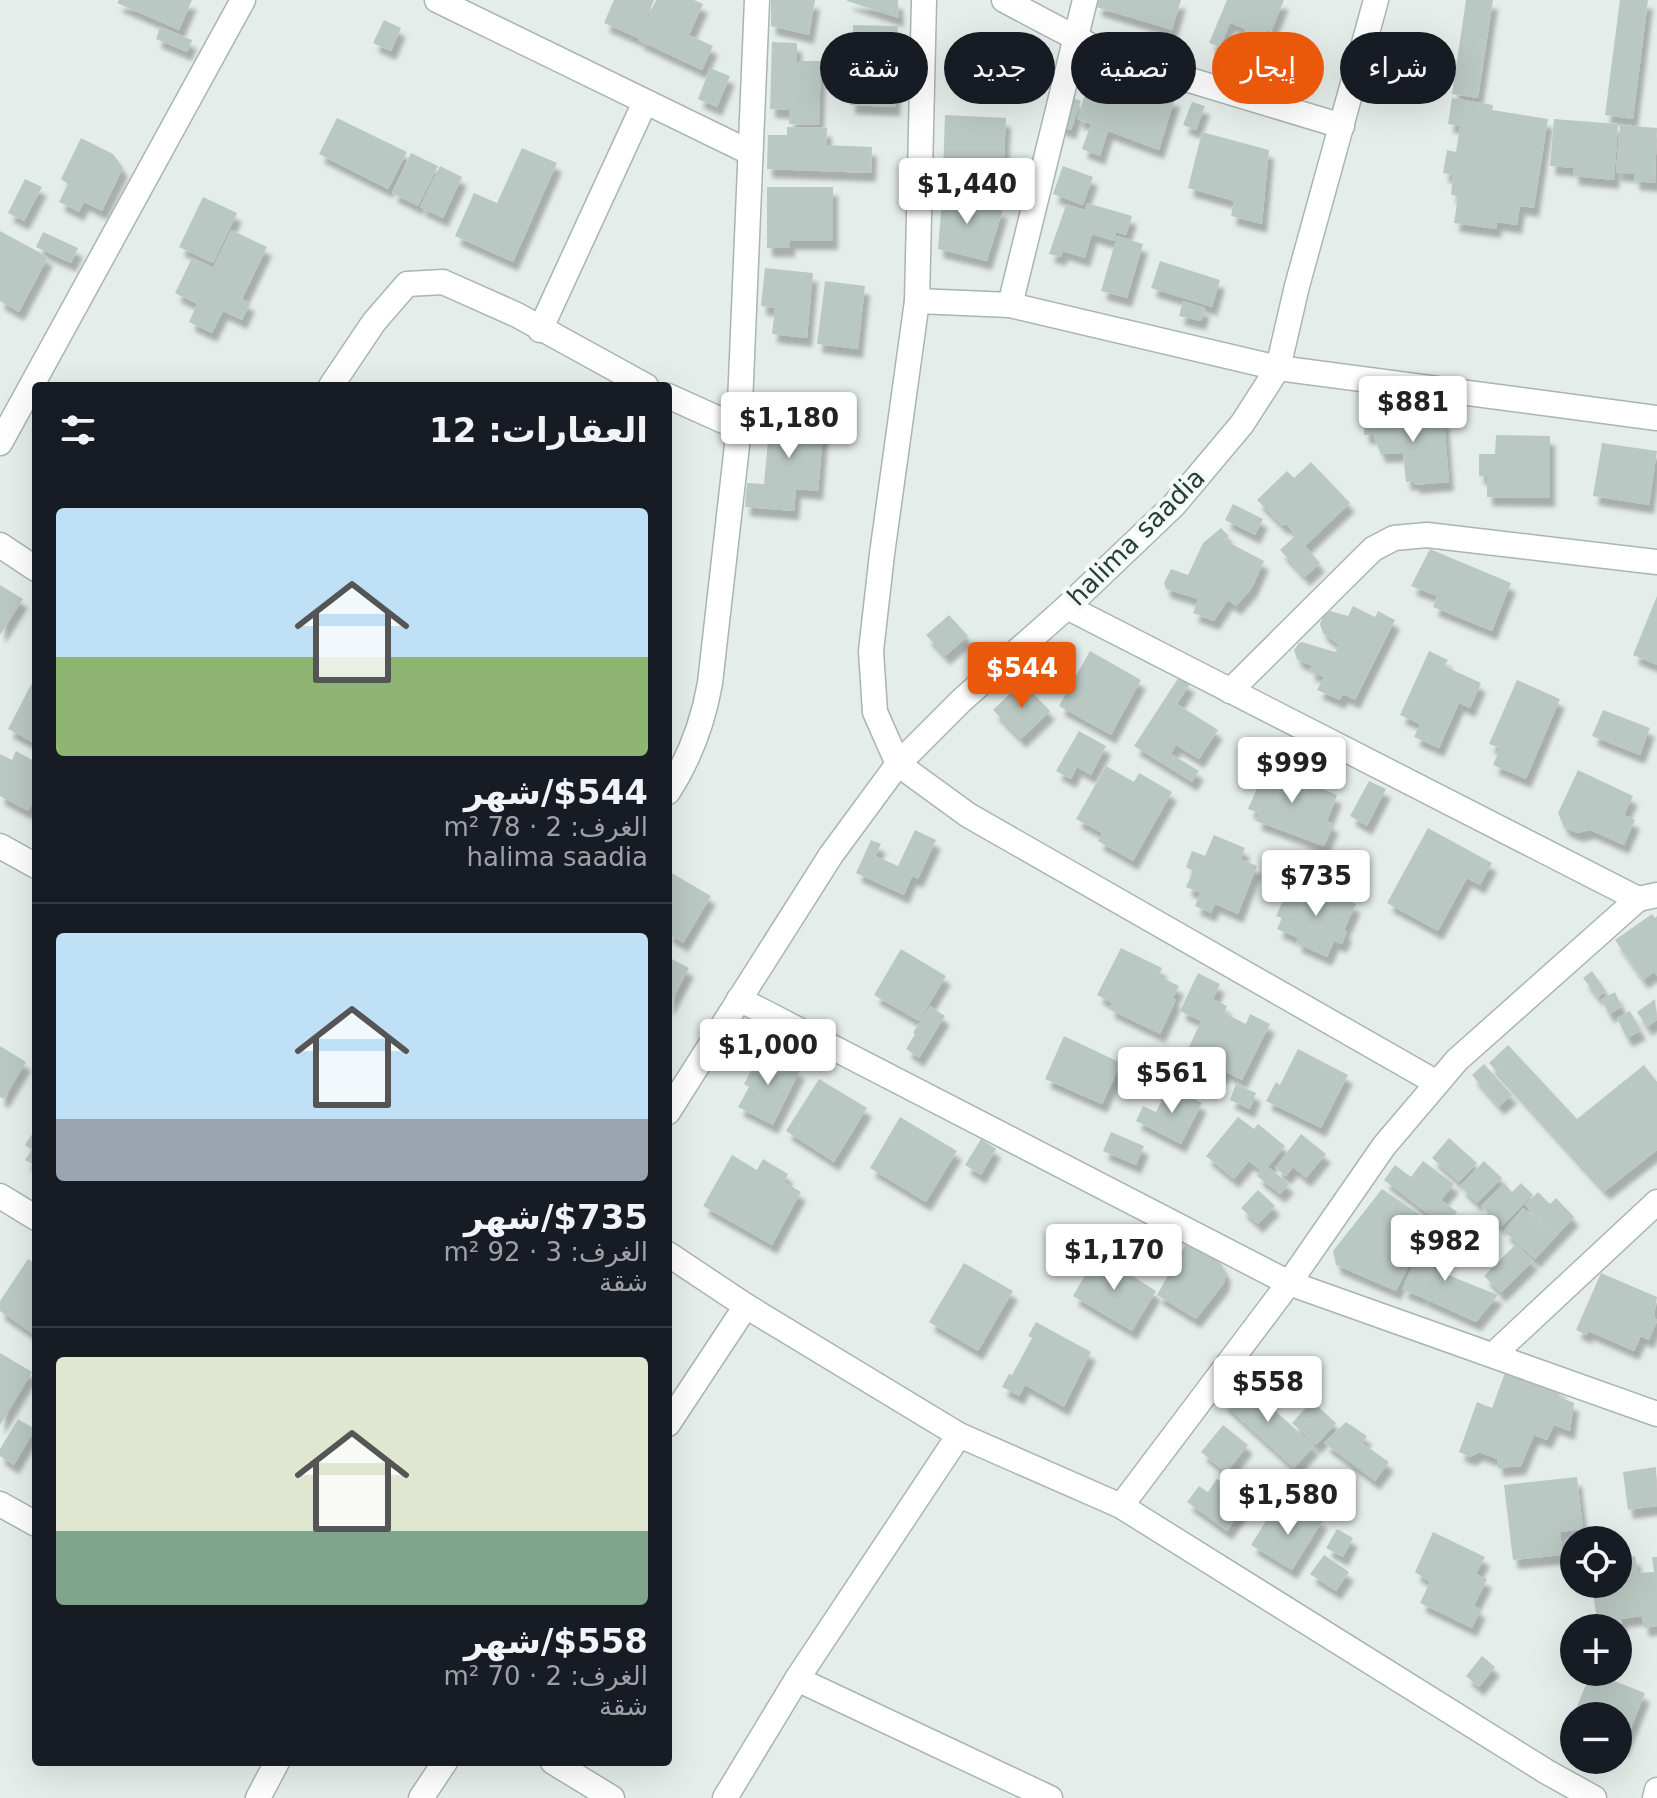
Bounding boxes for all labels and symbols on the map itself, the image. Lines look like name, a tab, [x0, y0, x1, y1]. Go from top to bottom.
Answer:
pin: $1,440	[902, 158, 1032, 226]
pin: $881	[1366, 376, 1460, 444]
pin: $1,180	[724, 392, 854, 460]
street label: halima saadia	[1061, 462, 1211, 612]
pin: $544	[975, 642, 1069, 710]
pin: $999	[1245, 737, 1339, 805]
pin: $735	[1269, 850, 1363, 918]
pin: $1,000	[703, 1019, 833, 1087]
pin: $561	[1125, 1047, 1219, 1115]
pin: $982	[1398, 1215, 1492, 1283]
pin: $1,170	[1049, 1224, 1179, 1292]
pin: $558	[1221, 1356, 1315, 1424]
pin: $1,580	[1223, 1469, 1353, 1537]

